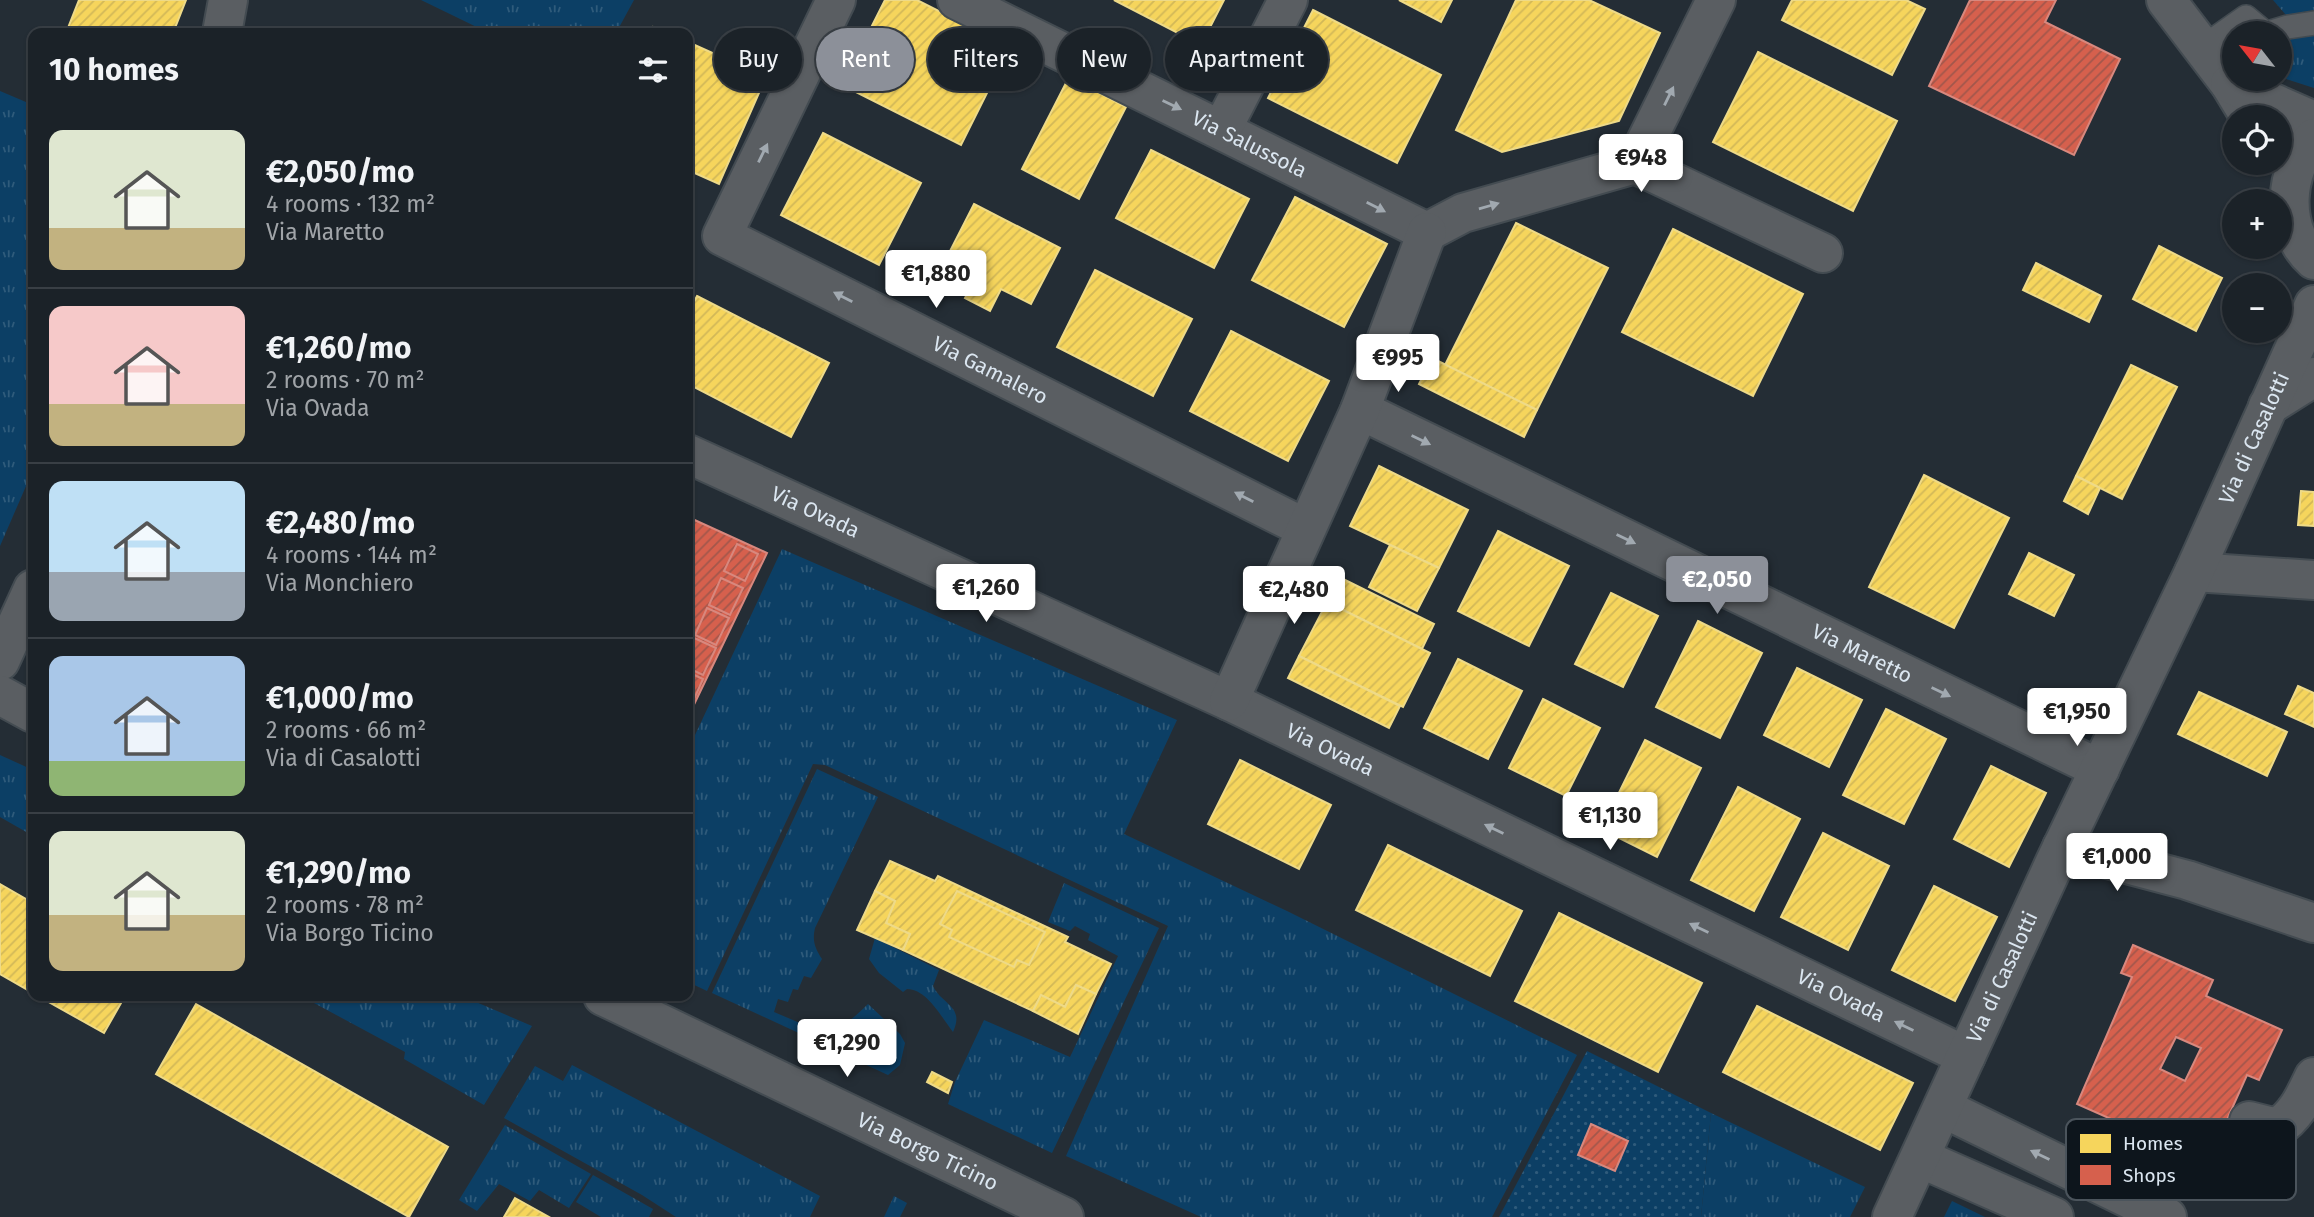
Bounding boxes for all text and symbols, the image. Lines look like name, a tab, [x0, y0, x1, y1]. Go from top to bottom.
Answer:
north arrow	[2222, 21, 2292, 91]
map controls	[2222, 21, 2292, 343]
chip: Buy	[714, 28, 802, 91]
chip: Rent	[816, 28, 914, 91]
chip: Filters	[928, 28, 1043, 91]
chip: New	[1057, 28, 1151, 91]
chip: Apartment	[1165, 28, 1328, 91]
icon: filters	[634, 51, 672, 89]
text: 10 homes	[49, 52, 179, 88]
one-way arrow	[1663, 86, 1674, 106]
one-way arrow	[1162, 99, 1182, 111]
street label: Via Salussola	[1188, 105, 1311, 184]
button: locate	[2222, 105, 2292, 175]
pin: €948	[1600, 134, 1682, 194]
one-way arrow	[757, 143, 768, 164]
text: €948	[1615, 143, 1667, 171]
text: €2,050/mo	[266, 154, 414, 190]
icon: home	[105, 158, 189, 242]
button: +	[2222, 189, 2292, 259]
text: 4 rooms · 132 m²	[266, 190, 435, 218]
one-way arrow	[1479, 200, 1500, 210]
one-way arrow	[1366, 201, 1386, 212]
text: Via Maretto	[266, 218, 385, 246]
pin: €1,880	[879, 250, 993, 310]
text: €1,880	[901, 259, 971, 287]
button: −	[2222, 273, 2292, 343]
one-way arrow	[833, 291, 853, 302]
text: €1,260/mo	[266, 330, 412, 366]
street label: Via Gamalero	[928, 331, 1052, 410]
icon: home	[105, 334, 189, 418]
pin: €995	[1357, 334, 1439, 394]
text: €995	[1372, 343, 1424, 371]
text: 2 rooms · 70 m²	[266, 366, 424, 394]
street label: Via di Casalotti	[2213, 368, 2295, 508]
text: Via Ovada	[266, 394, 370, 422]
one-way arrow	[1411, 434, 1431, 446]
street label: Via Ovada	[767, 481, 864, 544]
one-way arrow	[1234, 492, 1254, 503]
text: €2,480/mo	[266, 505, 415, 541]
icon: home	[105, 509, 189, 593]
one-way arrow	[1616, 533, 1636, 545]
text: 4 rooms · 144 m²	[266, 541, 437, 569]
pin: €2,050	[1660, 556, 1774, 616]
pin: €1,260	[929, 564, 1043, 624]
text: €2,050	[1682, 565, 1752, 593]
pin: €2,480	[1237, 566, 1351, 626]
text: Via Monchiero	[266, 569, 414, 597]
text: €1,260	[952, 573, 1020, 601]
text: €2,480	[1259, 575, 1329, 603]
street label: Via Maretto	[1808, 618, 1917, 689]
text: €1,000/mo	[266, 680, 414, 716]
icon: home	[105, 684, 189, 768]
one-way arrow	[1931, 686, 1951, 697]
pin: €1,950	[2020, 688, 2134, 748]
text: €1,950	[2043, 697, 2111, 725]
text: 2 rooms · 66 m²	[266, 716, 426, 744]
street label: Via Ovada	[1282, 717, 1378, 782]
text: Via di Casalotti	[266, 744, 421, 772]
pin: €1,130	[1553, 792, 1667, 852]
text: €1,130	[1579, 801, 1641, 829]
one-way arrow	[1484, 823, 1504, 835]
pin: €1,000	[2060, 834, 2174, 893]
text: €1,000	[2082, 842, 2152, 870]
text: €1,290/mo	[266, 855, 411, 891]
icon: home	[105, 859, 189, 943]
text: 2 rooms · 78 m²	[266, 891, 424, 919]
street label: Via di Casalotti	[1961, 907, 2044, 1047]
text: Via Borgo Ticino	[266, 919, 434, 947]
one-way arrow	[1689, 922, 1709, 933]
street label: Via Ovada	[1793, 964, 1889, 1028]
pin: €1,290	[790, 1020, 904, 1079]
one-way arrow	[1894, 1021, 1914, 1032]
text: €1,290	[813, 1028, 881, 1056]
street label: Via Borgo Ticino	[853, 1107, 1002, 1196]
legend	[2066, 1119, 2296, 1200]
text: Homes	[2123, 1132, 2183, 1155]
one-way arrow	[2030, 1149, 2050, 1160]
text: Shops	[2123, 1164, 2176, 1187]

